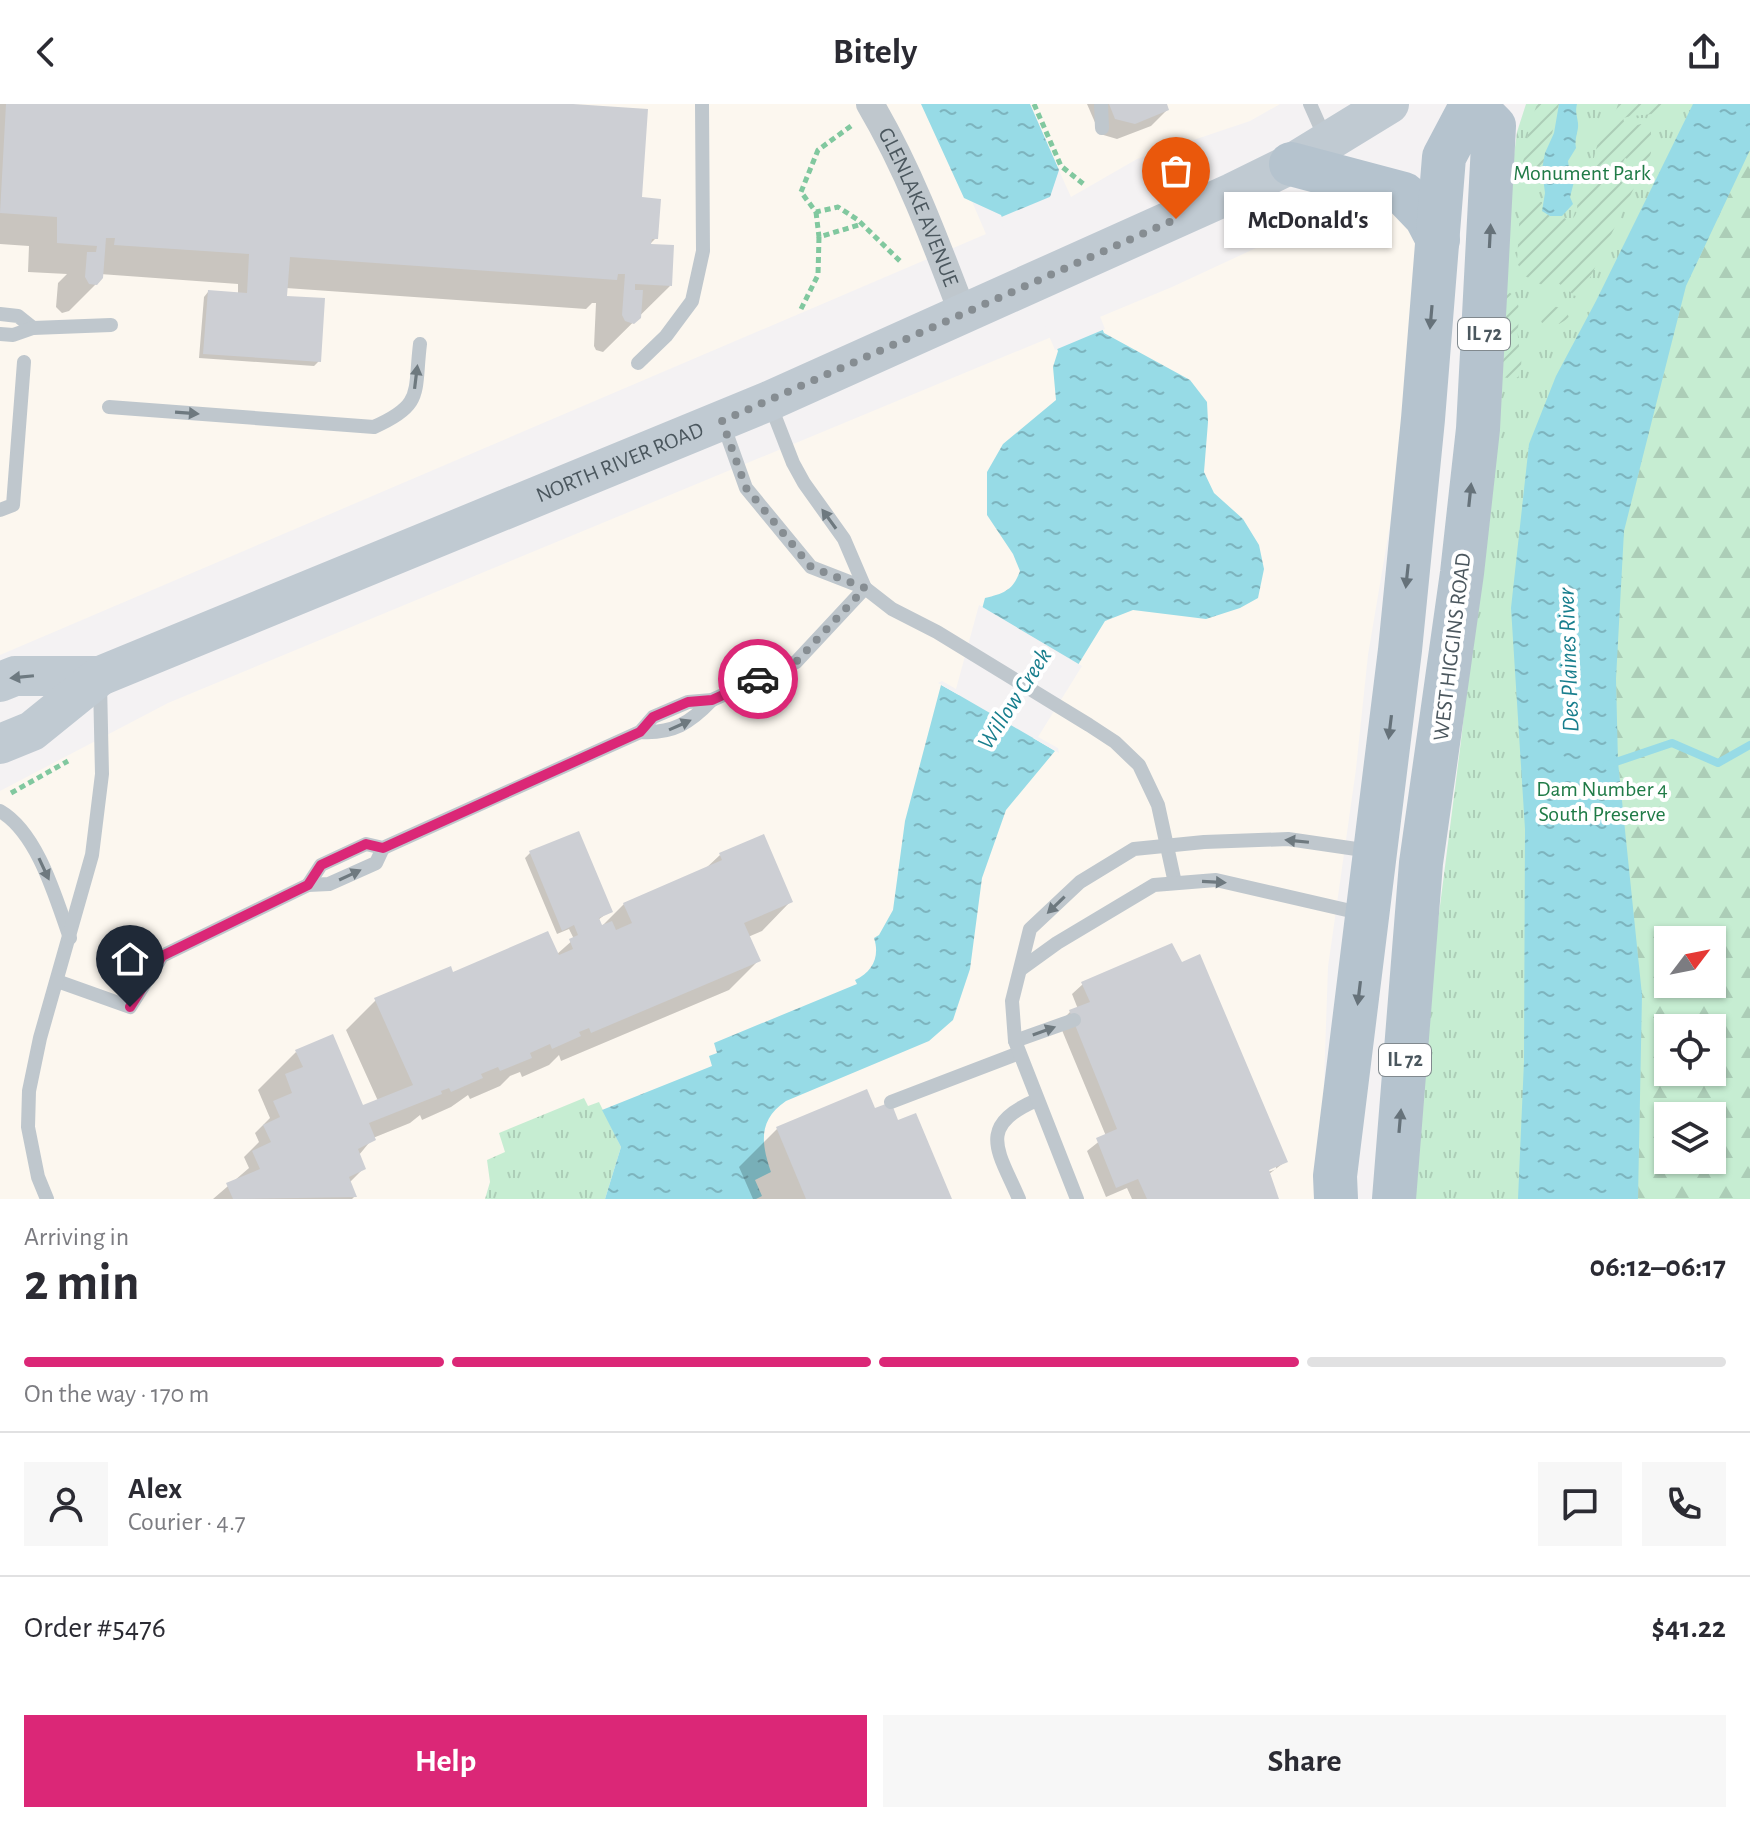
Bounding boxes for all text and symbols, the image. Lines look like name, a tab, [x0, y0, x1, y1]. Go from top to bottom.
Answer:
icon: back	[24, 30, 68, 74]
icon: share	[1682, 30, 1726, 74]
text: Bitely	[833, 34, 917, 70]
street label: GLENLAKE AVENUE	[874, 124, 963, 290]
pin	[1142, 137, 1210, 219]
icon: bag	[1154, 149, 1198, 193]
park label: Monument Park	[1513, 162, 1651, 184]
callout: McDonald's	[1224, 191, 1392, 247]
text: McDonald's	[1247, 207, 1369, 233]
one-way arrow	[1483, 223, 1496, 248]
one-way arrow	[1425, 305, 1438, 330]
road number: IL 72	[1458, 318, 1510, 350]
one-way arrow	[410, 364, 423, 389]
one-way arrow	[175, 407, 200, 420]
street label: NORTH RIVER ROAD	[533, 418, 707, 506]
one-way arrow	[1464, 482, 1477, 507]
one-way arrow	[822, 508, 837, 529]
street label: WEST HIGGINS ROAD	[1430, 552, 1474, 742]
one-way arrow	[1401, 564, 1414, 589]
water label: Des Plaines River	[1554, 586, 1584, 733]
courier	[718, 639, 798, 719]
water label: Willow Creek	[974, 644, 1056, 754]
icon: car	[736, 657, 780, 701]
one-way arrow	[9, 671, 34, 684]
one-way arrow	[1383, 715, 1396, 740]
one-way arrow	[668, 718, 692, 732]
park label: Dam Number 4 South Preserve	[1536, 778, 1668, 825]
one-way arrow	[1284, 834, 1309, 847]
one-way arrow	[37, 858, 51, 881]
one-way arrow	[338, 868, 362, 881]
one-way arrow	[1202, 876, 1227, 889]
one-way arrow	[1047, 895, 1066, 913]
pin	[96, 925, 164, 1007]
north arrow	[1654, 926, 1726, 998]
map controls	[1654, 926, 1726, 1174]
icon: home	[108, 937, 152, 981]
one-way arrow	[1352, 981, 1365, 1006]
button: locate	[1654, 1014, 1726, 1086]
one-way arrow	[1032, 1024, 1056, 1036]
road number: IL 72	[1379, 1044, 1431, 1076]
button: layers	[1654, 1102, 1726, 1174]
one-way arrow	[1394, 1108, 1407, 1133]
text: Arriving in	[24, 1224, 129, 1250]
text: 06:12–06:17	[1590, 1252, 1726, 1282]
text: 2 min	[24, 1257, 139, 1309]
text: On the way · 170 m	[24, 1381, 209, 1407]
button: person	[24, 1462, 108, 1546]
button: chat	[1538, 1462, 1622, 1546]
button: phone	[1642, 1462, 1726, 1546]
text: Alex	[128, 1474, 182, 1504]
text: Courier · 4.7	[128, 1509, 246, 1535]
text: Order #5476	[24, 1613, 166, 1643]
text: $41.22	[1651, 1613, 1726, 1643]
button: Help	[24, 1715, 867, 1807]
button: Share	[883, 1715, 1726, 1807]

